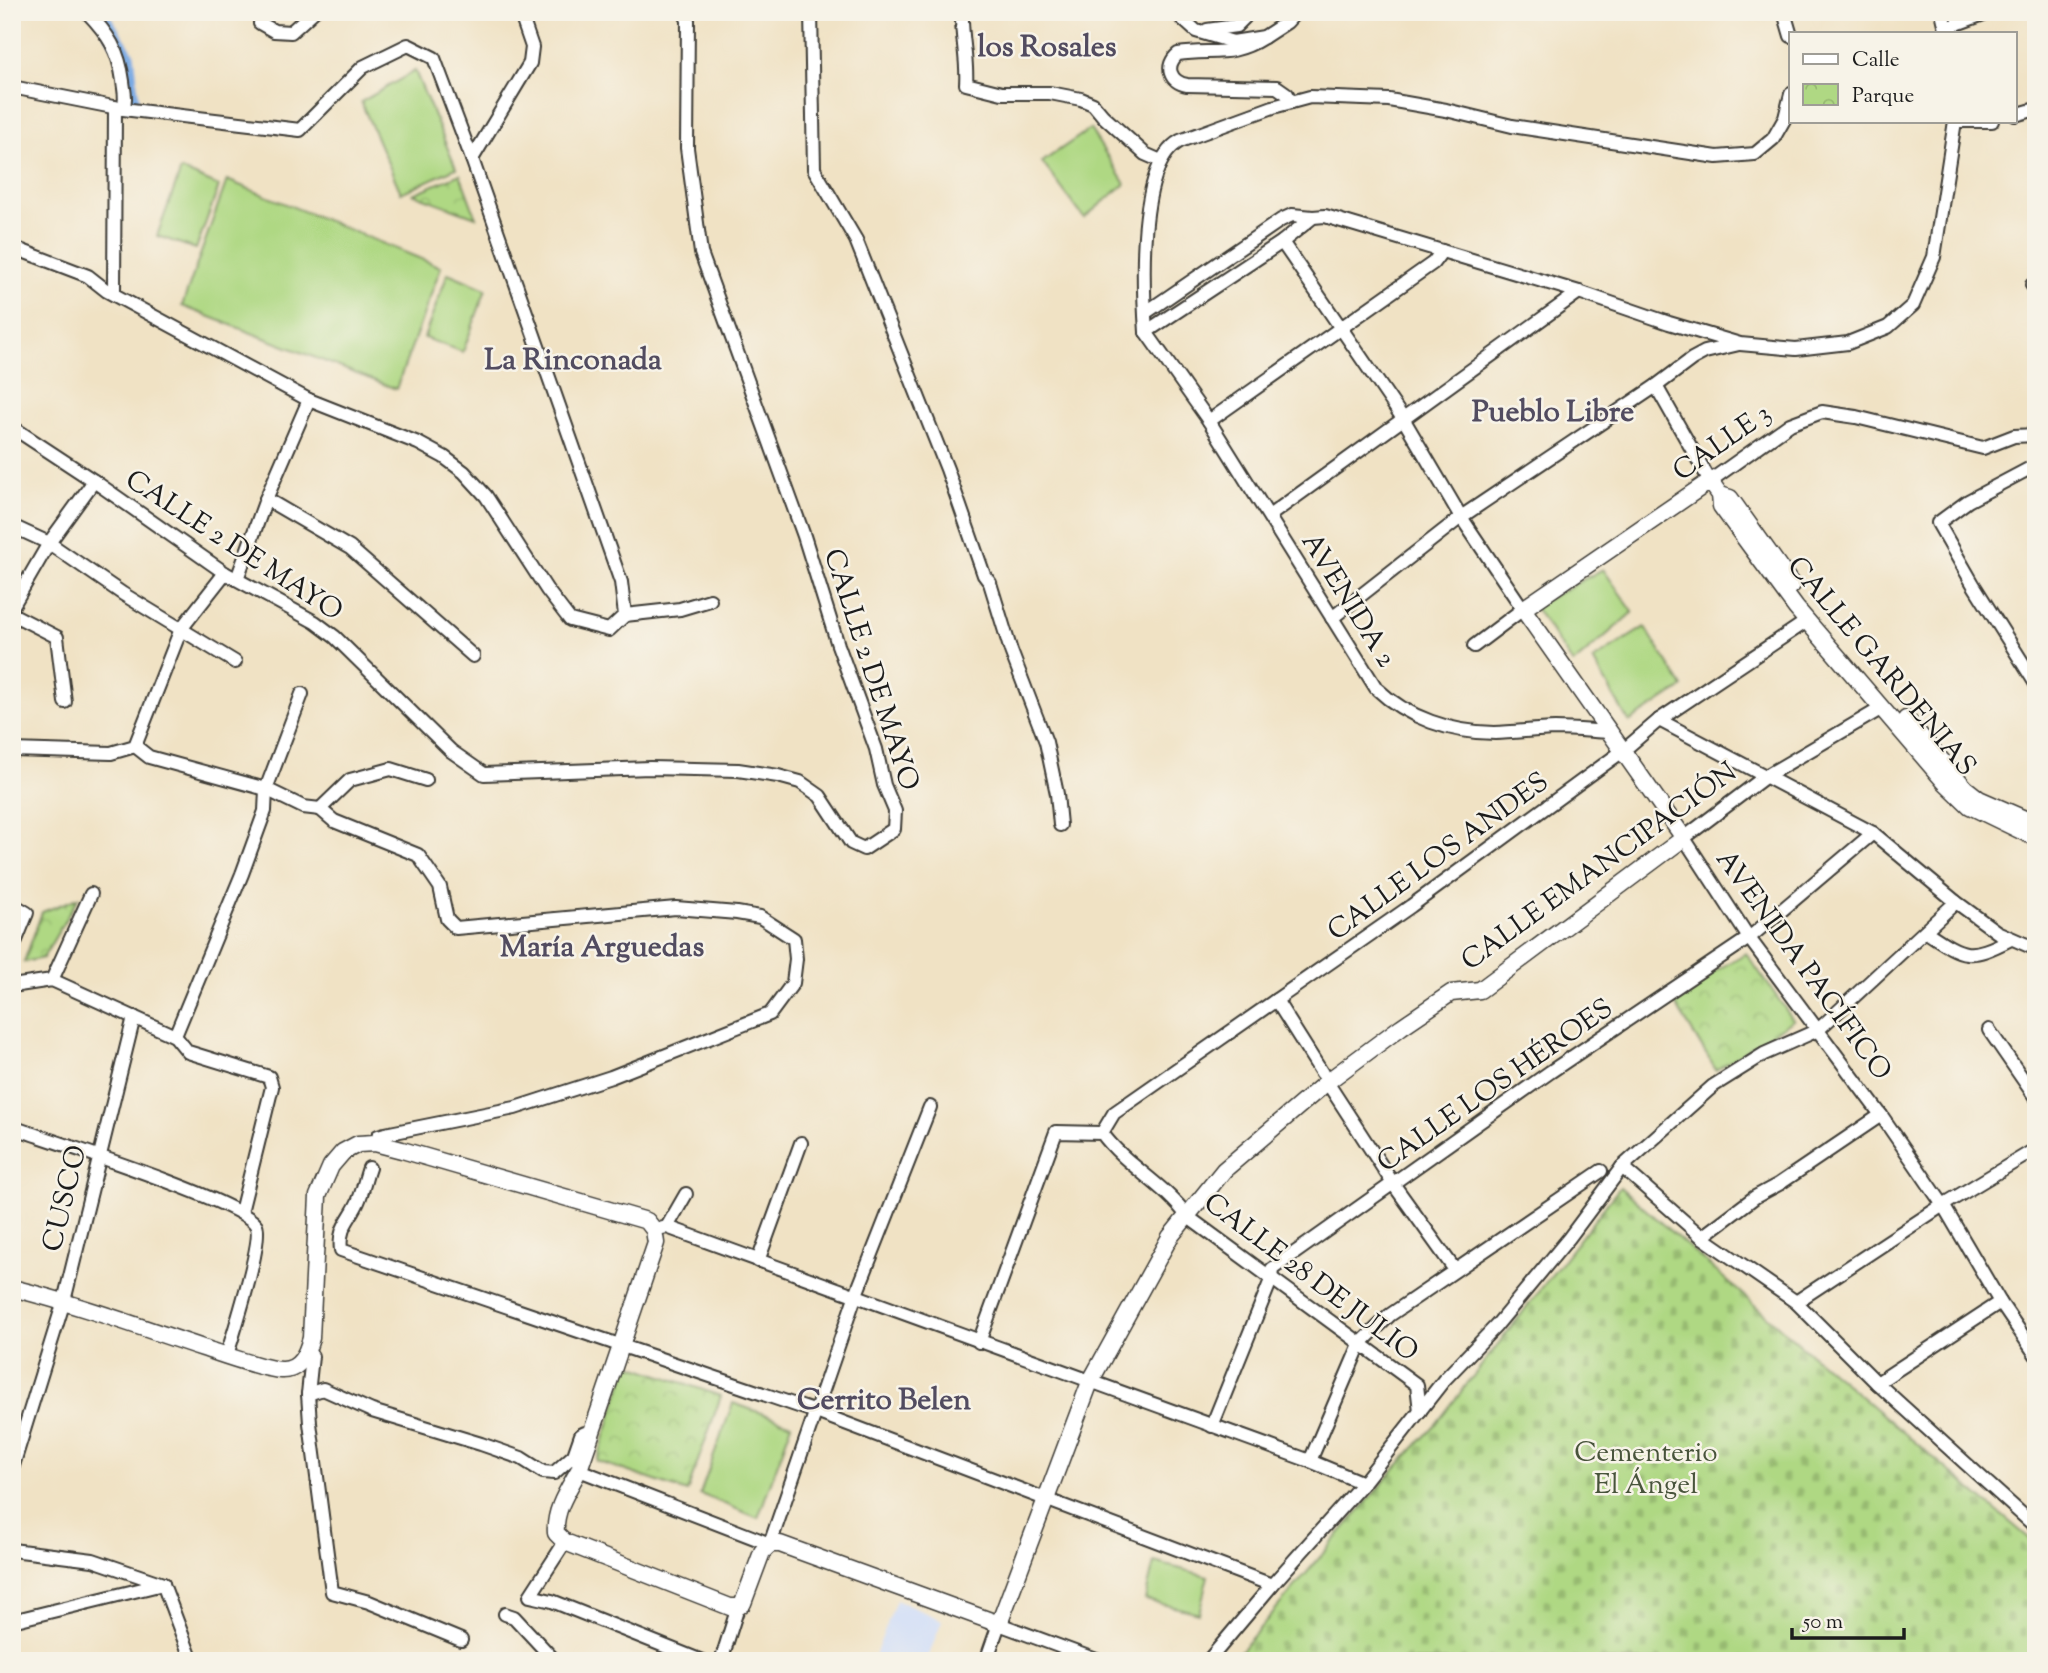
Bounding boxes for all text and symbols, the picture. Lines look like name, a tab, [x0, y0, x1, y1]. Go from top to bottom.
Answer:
district label: los Rosales	[977, 27, 1117, 70]
legend	[1789, 32, 2016, 122]
text: Calle	[1852, 46, 1900, 76]
text: Parque	[1852, 82, 1914, 112]
district label: La Rinconada	[484, 340, 662, 383]
district label: Pueblo Libre	[1472, 392, 1634, 435]
street label: CALLE 3	[1665, 395, 1780, 492]
street label: CALLE 2 DE MAYO	[117, 461, 350, 632]
street label: AVENIDA 2	[1290, 525, 1405, 676]
street label: CALLE 2 DE MAYO	[812, 544, 928, 796]
street label: CALLE GARDENIAS	[1777, 548, 1985, 786]
street label: CALLE EMANCIPACIÓN	[1454, 754, 1746, 981]
street label: CALLE LOS ANDES	[1320, 763, 1558, 951]
street label: AVENIDA PACÍFICO	[1705, 842, 1900, 1090]
district label: María Arguedas	[500, 927, 704, 970]
street label: CALLE LOS HÉROES	[1370, 990, 1622, 1183]
street label: CUSCO	[33, 1141, 98, 1256]
street label: CALLE 28 DE JULIO	[1194, 1184, 1426, 1373]
district label: Cerrito Belen	[797, 1380, 971, 1423]
park label: Cementerio El Ángel	[1574, 1434, 1718, 1506]
scale bar	[1792, 1596, 1904, 1640]
text: 50 m	[1802, 1608, 1843, 1638]

